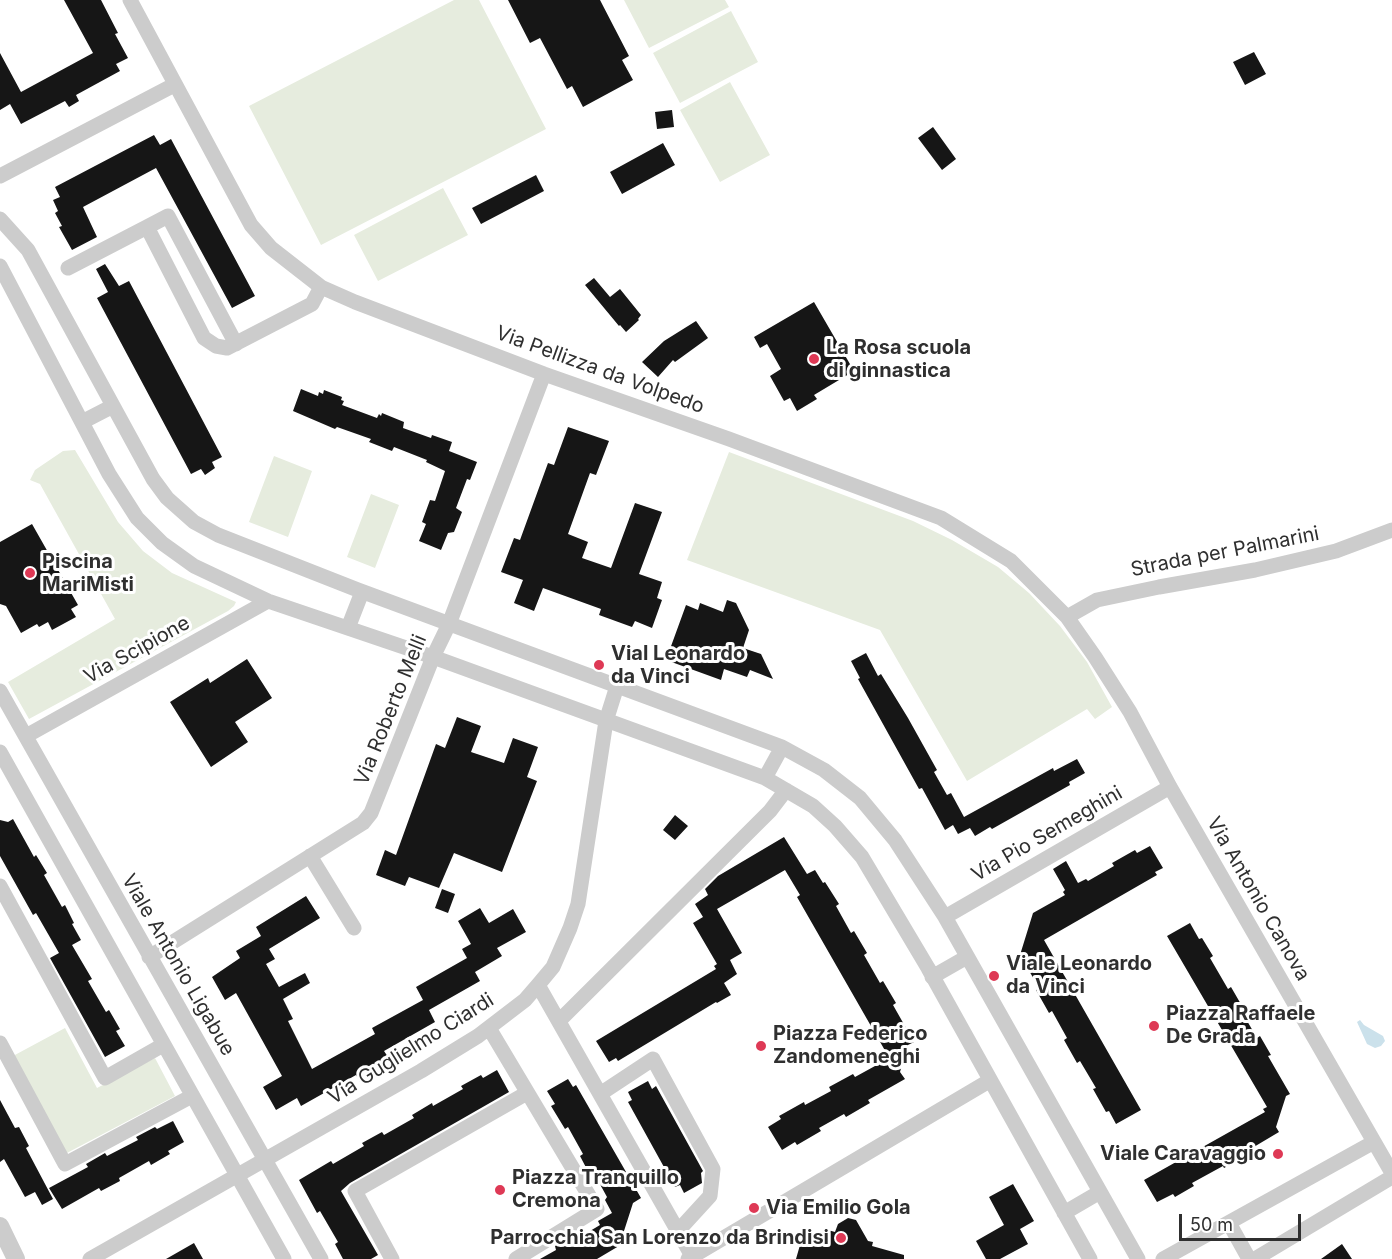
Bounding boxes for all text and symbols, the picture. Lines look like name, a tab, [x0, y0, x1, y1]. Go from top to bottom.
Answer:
street label: Via Pellizza da Volpedo	[492, 321, 708, 419]
place label: La Rosa scuola di ginnastica	[826, 336, 971, 383]
marker: La Rosa scuola di ginnastica	[807, 352, 821, 366]
street label: Strada per Palmarini	[1129, 522, 1321, 582]
place label: Piscina MariMisti	[42, 550, 134, 597]
marker: Piscina MariMisti	[23, 566, 37, 580]
street label: Via Scipione	[80, 611, 194, 689]
street label: Via Roberto Melli	[350, 631, 432, 789]
place label: Vial Leonardo da Vinci	[611, 642, 745, 689]
marker: Vial Leonardo da Vinci	[592, 658, 606, 672]
street label: Via Pio Semeghini	[967, 781, 1127, 887]
street label: Via Antonio Canova	[1201, 813, 1315, 985]
street label: Viale Antonio Ligabue	[116, 870, 240, 1060]
place label: Viale Leonardo da Vinci	[1006, 952, 1152, 999]
marker: Viale Leonardo da Vinci	[987, 969, 1001, 983]
street label: Via Guglielmo Ciardi	[324, 988, 498, 1110]
place label: Piazza Raffaele De Grada	[1166, 1002, 1315, 1049]
marker: Piazza Raffaele De Grada	[1147, 1019, 1161, 1033]
place label: Piazza Federico Zandomeneghi	[773, 1022, 928, 1069]
marker: Piazza Federico Zandomeneghi	[754, 1039, 768, 1053]
place label: Viale Caravaggio	[1100, 1142, 1266, 1166]
marker: Viale Caravaggio	[1271, 1147, 1285, 1161]
place label: Piazza Tranquillo Cremona	[512, 1166, 679, 1213]
marker: Piazza Tranquillo Cremona	[493, 1183, 507, 1197]
place label: Via Emilio Gola	[766, 1196, 911, 1220]
marker: Via Emilio Gola	[747, 1201, 761, 1215]
scale bar	[1182, 1202, 1304, 1240]
text: 50 m	[1190, 1214, 1233, 1235]
place label: Parrocchia San Lorenzo da Brindisi	[490, 1226, 829, 1250]
marker: Parrocchia San Lorenzo da Brindisi	[834, 1231, 848, 1245]

